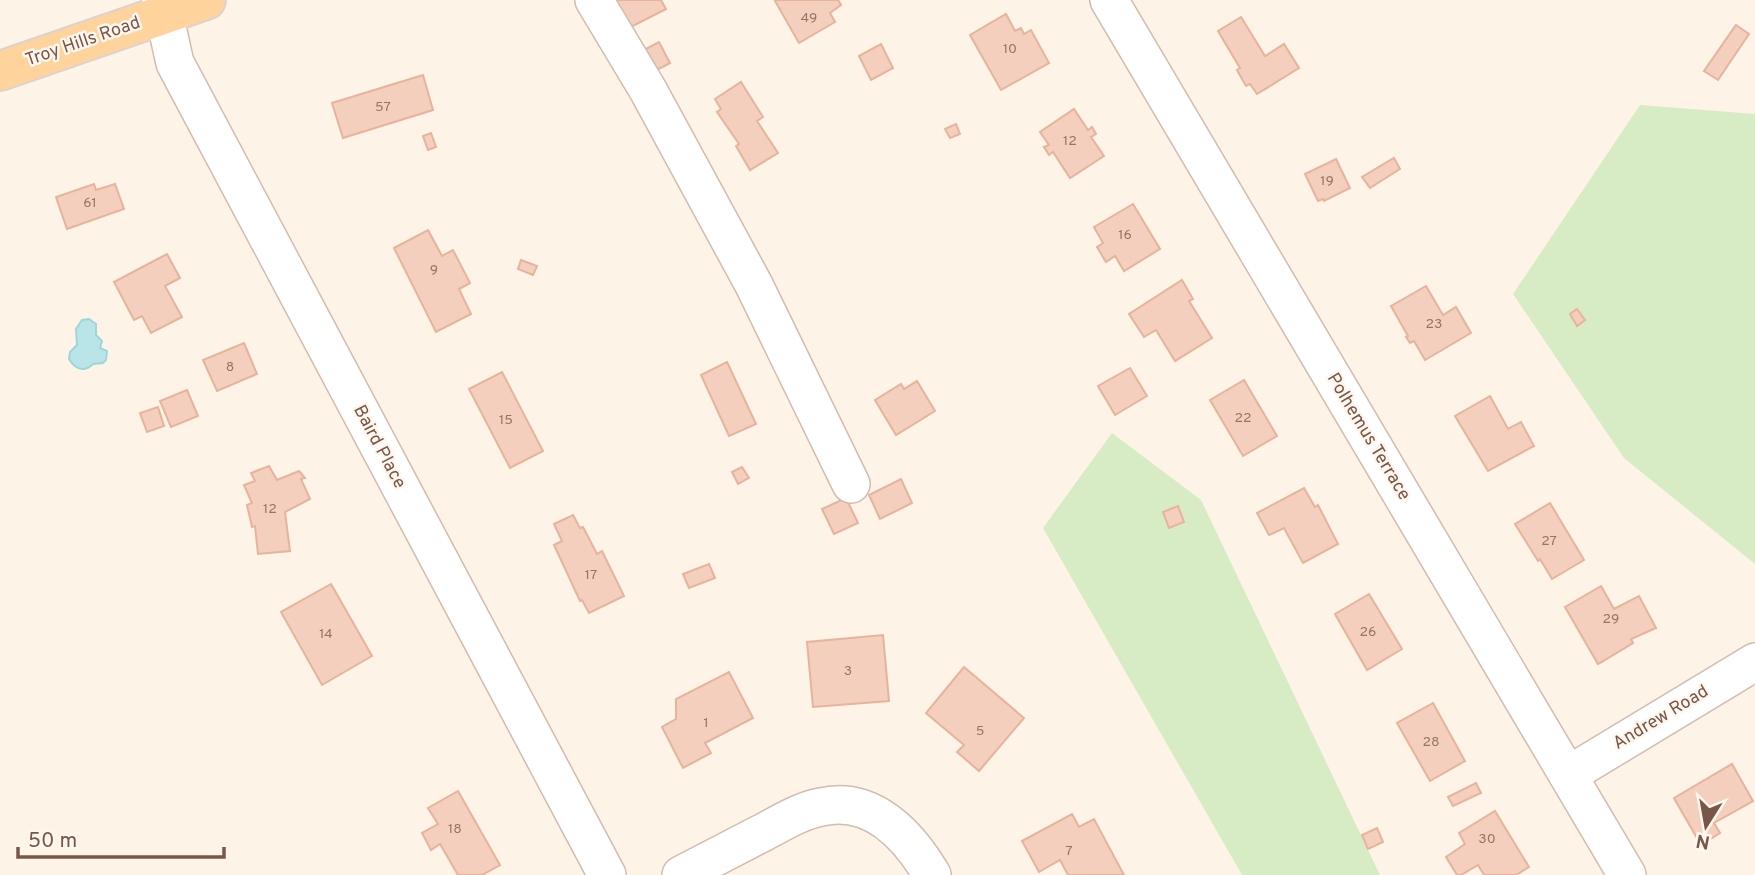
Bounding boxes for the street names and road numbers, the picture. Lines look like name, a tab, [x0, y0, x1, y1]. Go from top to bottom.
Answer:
street label: Troy Hills Road	[22, 12, 144, 72]
street label: Polhemus Terrace	[1321, 369, 1415, 505]
street label: Baird Place	[347, 401, 411, 493]
street label: Andrew Road	[1609, 680, 1713, 756]

